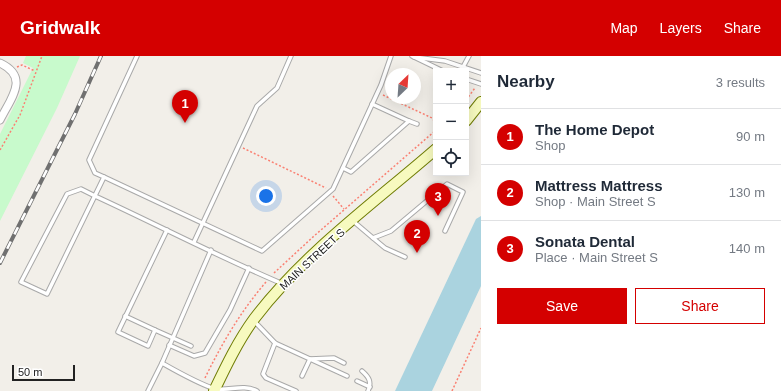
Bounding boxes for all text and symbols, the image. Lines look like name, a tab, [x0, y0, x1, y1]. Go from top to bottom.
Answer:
text: Gridwalk	[20, 17, 100, 38]
text: Map	[610, 20, 638, 36]
text: Layers	[660, 20, 702, 36]
text: Share	[724, 20, 761, 36]
north arrow	[385, 68, 421, 104]
map controls	[433, 68, 469, 176]
button: +	[433, 68, 469, 104]
text: Nearby	[497, 72, 555, 91]
text: 3 results	[716, 75, 765, 90]
pin: 1	[172, 90, 198, 123]
button: −	[433, 104, 469, 140]
text: The Home Depot	[535, 121, 654, 138]
text: 1	[506, 129, 514, 144]
text: 90 m	[736, 129, 765, 144]
text: Shop	[535, 138, 565, 153]
button: locate	[433, 140, 469, 176]
text: Mattress Mattress	[535, 177, 663, 194]
pin: 3	[425, 183, 451, 216]
text: 2	[506, 185, 514, 200]
text: 130 m	[729, 185, 765, 200]
your location	[256, 186, 276, 206]
text: Shop · Main Street S	[535, 194, 656, 209]
pin: 2	[404, 220, 430, 253]
street label: MAIN STREET S	[277, 226, 347, 292]
text: Sonata Dental	[535, 233, 635, 250]
text: 3	[506, 241, 514, 256]
text: 140 m	[729, 241, 765, 256]
text: Place · Main Street S	[535, 250, 658, 265]
button: Save	[497, 288, 627, 324]
button: Share	[635, 288, 765, 324]
scale bar	[12, 363, 75, 382]
text: 50 m	[18, 366, 42, 378]

